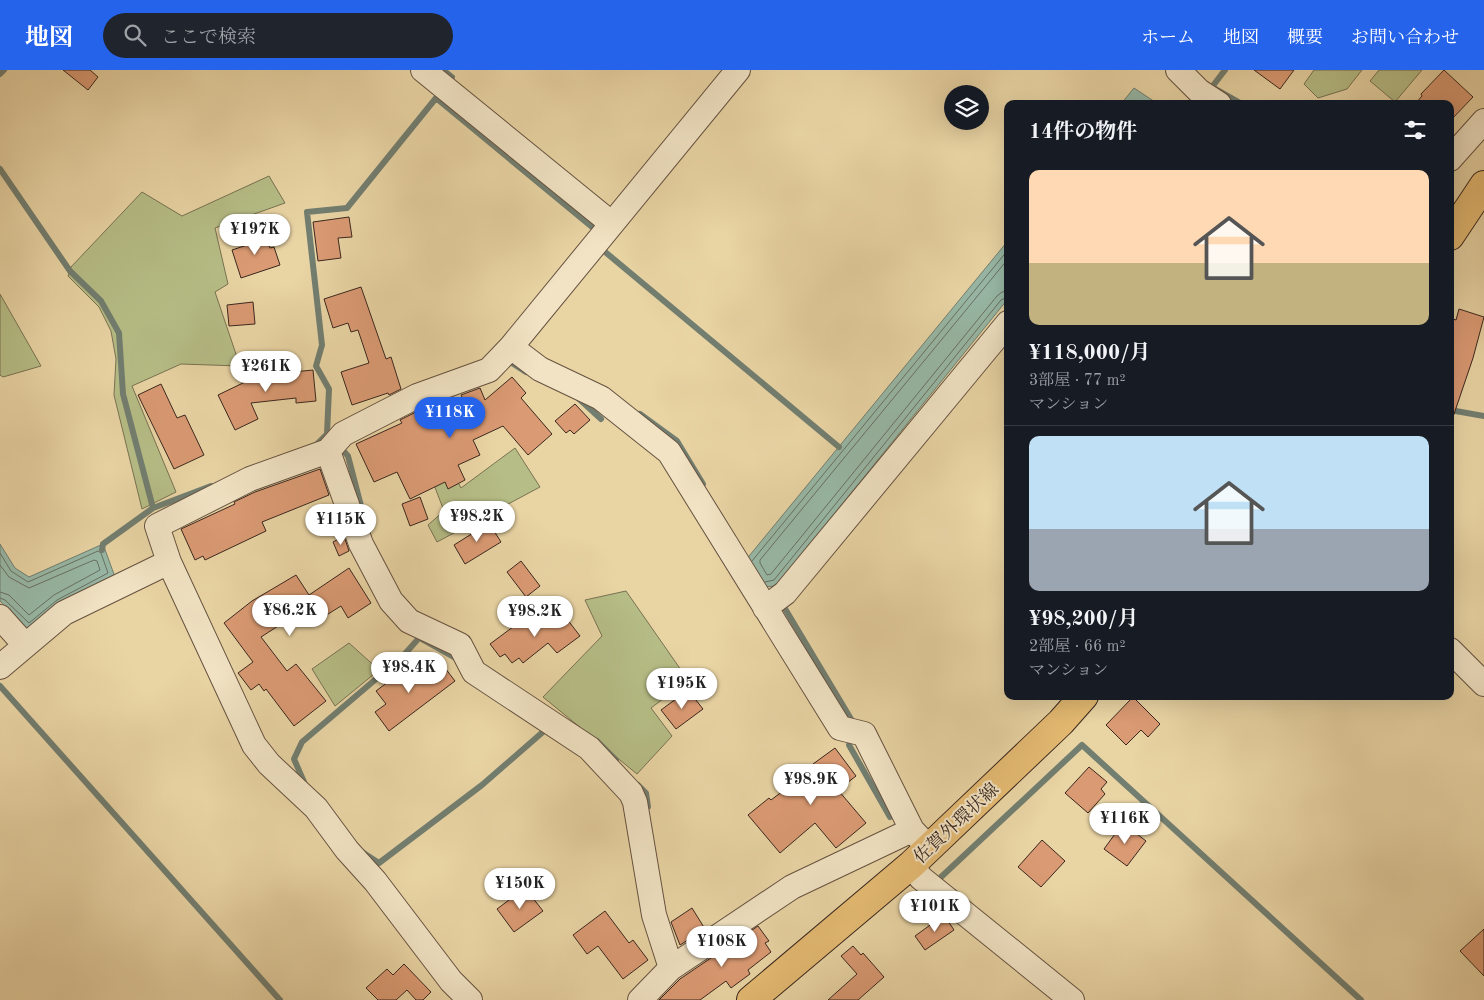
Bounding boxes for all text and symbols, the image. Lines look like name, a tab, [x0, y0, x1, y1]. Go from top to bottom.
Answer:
search box	[103, 13, 453, 58]
icon: search	[121, 21, 149, 49]
text: 地図	[25, 27, 73, 51]
text: ここで検索	[161, 29, 256, 48]
text: ホーム	[1141, 29, 1195, 47]
text: 地図	[1223, 29, 1259, 47]
text: 概要	[1287, 29, 1323, 47]
text: お問い合わせ	[1351, 29, 1459, 47]
map controls	[944, 85, 989, 130]
button: layers	[944, 85, 989, 130]
icon: filters	[1401, 116, 1429, 144]
text: 14件の物件	[1029, 122, 1137, 143]
icon: home	[1184, 203, 1274, 293]
pin: ¥197K	[220, 214, 290, 256]
text: ¥197K	[230, 222, 280, 238]
text: ¥118,000/月	[1029, 343, 1151, 364]
pin: ¥261K	[231, 350, 301, 393]
text: ¥261K	[241, 359, 291, 375]
text: 3部屋 · 77 m²	[1029, 373, 1126, 389]
pin: ¥118K	[415, 396, 485, 439]
text: マンション	[1029, 397, 1108, 413]
text: ¥118K	[425, 405, 475, 421]
icon: home	[1184, 468, 1274, 558]
pin: ¥98.2K	[436, 500, 518, 543]
pin: ¥115K	[306, 504, 376, 546]
text: ¥98.2K	[450, 509, 504, 525]
text: ¥115K	[316, 512, 366, 528]
pin: ¥86.2K	[249, 594, 331, 637]
pin: ¥98.2K	[494, 596, 576, 638]
text: ¥86.2K	[263, 603, 317, 619]
text: ¥98.2K	[508, 604, 562, 620]
text: ¥98,200/月	[1029, 609, 1138, 630]
text: 2部屋 · 66 m²	[1029, 639, 1126, 655]
pin: ¥98.4K	[368, 652, 450, 694]
text: ¥98.4K	[382, 660, 436, 676]
text: マンション	[1029, 663, 1108, 679]
pin: ¥195K	[647, 668, 717, 710]
text: ¥195K	[657, 676, 707, 692]
pin: ¥98.9K	[770, 764, 852, 806]
text: ¥98.9K	[784, 772, 838, 788]
street label: 佐賀外環状線	[910, 779, 1002, 867]
pin: ¥116K	[1090, 802, 1160, 845]
text: ¥116K	[1100, 811, 1150, 827]
pin: ¥150K	[485, 868, 555, 910]
text: ¥150K	[495, 876, 545, 892]
pin: ¥101K	[900, 890, 970, 933]
text: ¥101K	[910, 899, 960, 915]
pin: ¥108K	[687, 926, 757, 968]
text: ¥108K	[697, 934, 747, 950]

